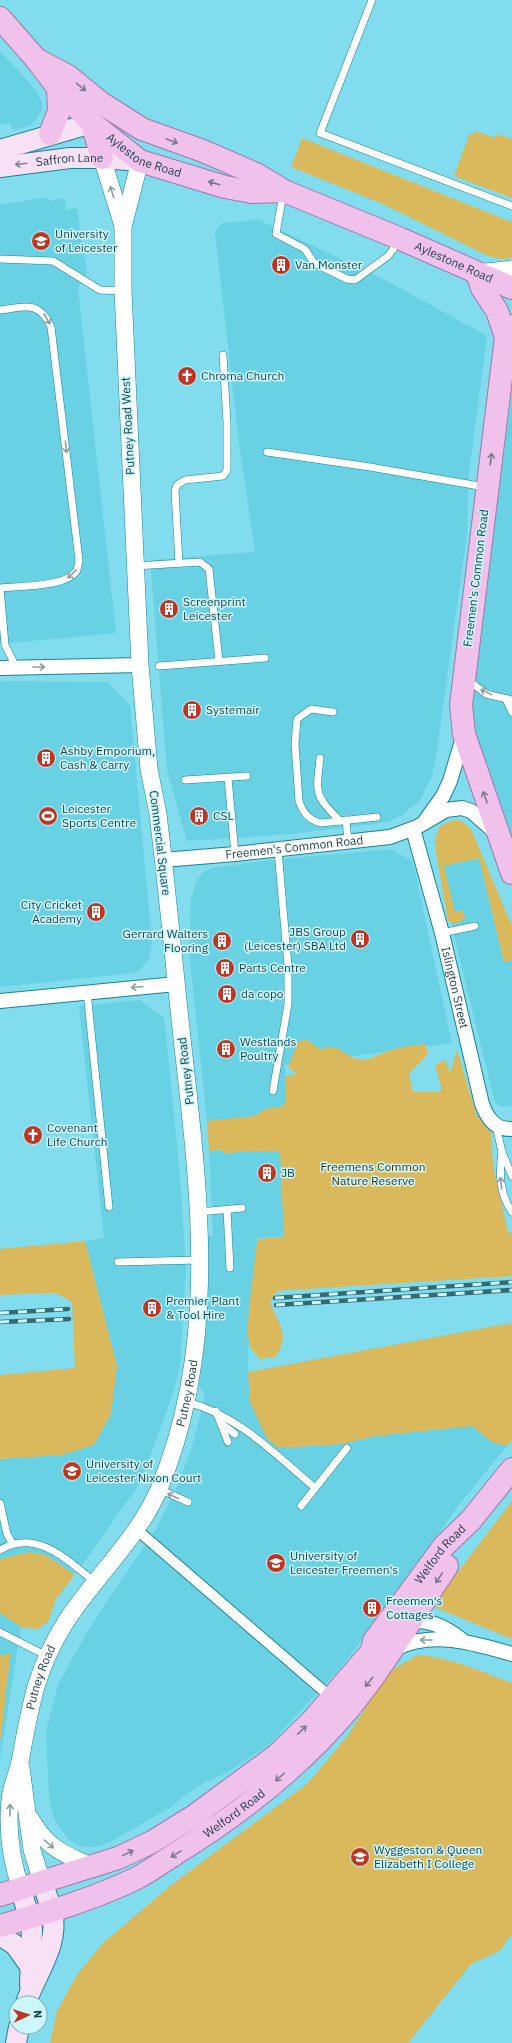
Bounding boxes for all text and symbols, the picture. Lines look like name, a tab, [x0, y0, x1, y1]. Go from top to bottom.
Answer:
one-way arrow	[76, 83, 87, 91]
street label: Aylestone Road	[104, 129, 183, 180]
one-way arrow	[165, 138, 178, 145]
street label: Saffron Lane	[35, 150, 104, 169]
one-way arrow	[15, 160, 28, 168]
one-way arrow	[207, 179, 220, 186]
one-way arrow	[108, 186, 115, 199]
place label: University of Leicester	[55, 226, 118, 255]
school or university icon: University of Leicester	[30, 230, 52, 252]
street label: Aylestone Road	[413, 238, 495, 286]
building icon: Van Monster	[270, 254, 292, 276]
place label: Van Monster	[295, 257, 363, 272]
one-way arrow	[44, 313, 52, 325]
church icon: Chroma Church	[176, 365, 198, 387]
place label: Chroma Church	[201, 368, 284, 383]
street label: Putney Road West	[117, 377, 138, 475]
one-way arrow	[62, 440, 70, 453]
one-way arrow	[487, 452, 495, 465]
street label: Freemen's Common Road	[460, 508, 491, 648]
one-way arrow	[68, 569, 78, 579]
place label: Screenprint Leicester	[183, 594, 246, 623]
building icon: Screenprint Leicester	[158, 598, 180, 620]
one-way arrow	[32, 663, 45, 671]
one-way arrow	[480, 688, 492, 695]
building icon: Systemair	[181, 699, 203, 721]
place label: Systemair	[206, 702, 260, 717]
place label: Ashby Emporium, Cash & Carry	[60, 743, 155, 772]
building icon: Ashby Emporium, Cash & Carry	[35, 747, 57, 769]
street label: Commercial Square	[147, 790, 174, 897]
one-way arrow	[480, 791, 488, 803]
place label: Leicester Sports Centre	[62, 801, 136, 830]
sports icon: Leicester Sports Centre	[37, 805, 59, 827]
building icon: CSL	[188, 805, 210, 827]
place label: CSL	[213, 808, 233, 823]
street label: Freemen's Common Road	[225, 832, 364, 862]
place label: City Cricket Academy	[21, 897, 82, 926]
building icon: City Cricket Academy	[85, 901, 107, 923]
place label: JBS Group (Leicester) SBA Ltd	[244, 924, 346, 953]
place label: Gerrard Walters Flooring	[123, 926, 209, 955]
building icon: JBS Group (Leicester) SBA Ltd	[349, 928, 371, 950]
building icon: Gerrard Walters Flooring	[211, 930, 233, 952]
street label: Islington Street	[438, 945, 472, 1030]
building icon: Parts Centre	[214, 957, 236, 979]
place label: Parts Centre	[239, 960, 306, 975]
building icon: da copo	[216, 983, 238, 1005]
one-way arrow	[131, 984, 144, 991]
place label: da copo	[241, 986, 284, 1001]
place label: Westlands Poultry	[240, 1034, 297, 1063]
street label: Putney Road	[174, 1036, 197, 1106]
building icon: Westlands Poultry	[215, 1038, 237, 1060]
place label: Covenant Life Church	[47, 1120, 108, 1149]
church icon: Covenant Life Church	[22, 1124, 44, 1146]
park label: Freemens Common Nature Reserve	[320, 1159, 426, 1188]
building icon: JB	[256, 1162, 278, 1184]
place label: JB	[281, 1165, 295, 1180]
one-way arrow	[497, 1177, 505, 1190]
place label: Premier Plant & Tool Hire	[166, 1293, 239, 1322]
building icon: Premier Plant & Tool Hire	[141, 1297, 163, 1319]
street label: Putney Road	[173, 1359, 201, 1428]
place label: University of Leicester Nixon Court	[86, 1456, 201, 1485]
school or university icon: University of Leicester Nixon Court	[61, 1460, 83, 1482]
one-way arrow	[167, 1492, 179, 1499]
street label: Welford Road	[411, 1521, 469, 1587]
place label: University of Leicester Freemen's	[290, 1548, 398, 1577]
school or university icon: University of Leicester Freemen's	[265, 1552, 287, 1574]
one-way arrow	[435, 1572, 443, 1583]
place label: Freemen's Cottages	[386, 1593, 443, 1622]
building icon: Freemen's Cottages	[361, 1597, 383, 1619]
one-way arrow	[420, 1636, 433, 1643]
street label: Putney Road	[22, 1642, 59, 1711]
one-way arrow	[365, 1676, 373, 1687]
one-way arrow	[297, 1725, 307, 1735]
one-way arrow	[275, 1772, 286, 1781]
street label: Welford Road	[200, 1786, 268, 1841]
one-way arrow	[6, 1804, 14, 1817]
one-way arrow	[44, 1840, 55, 1849]
place label: Wyggeston & Queen Elizabeth I College	[374, 1842, 482, 1871]
school or university icon: Wyggeston & Queen Elizabeth I College	[349, 1846, 371, 1868]
one-way arrow	[122, 1849, 134, 1856]
one-way arrow	[170, 1850, 182, 1858]
north arrow	[8, 1995, 48, 2035]
text: N	[31, 2010, 45, 2019]

